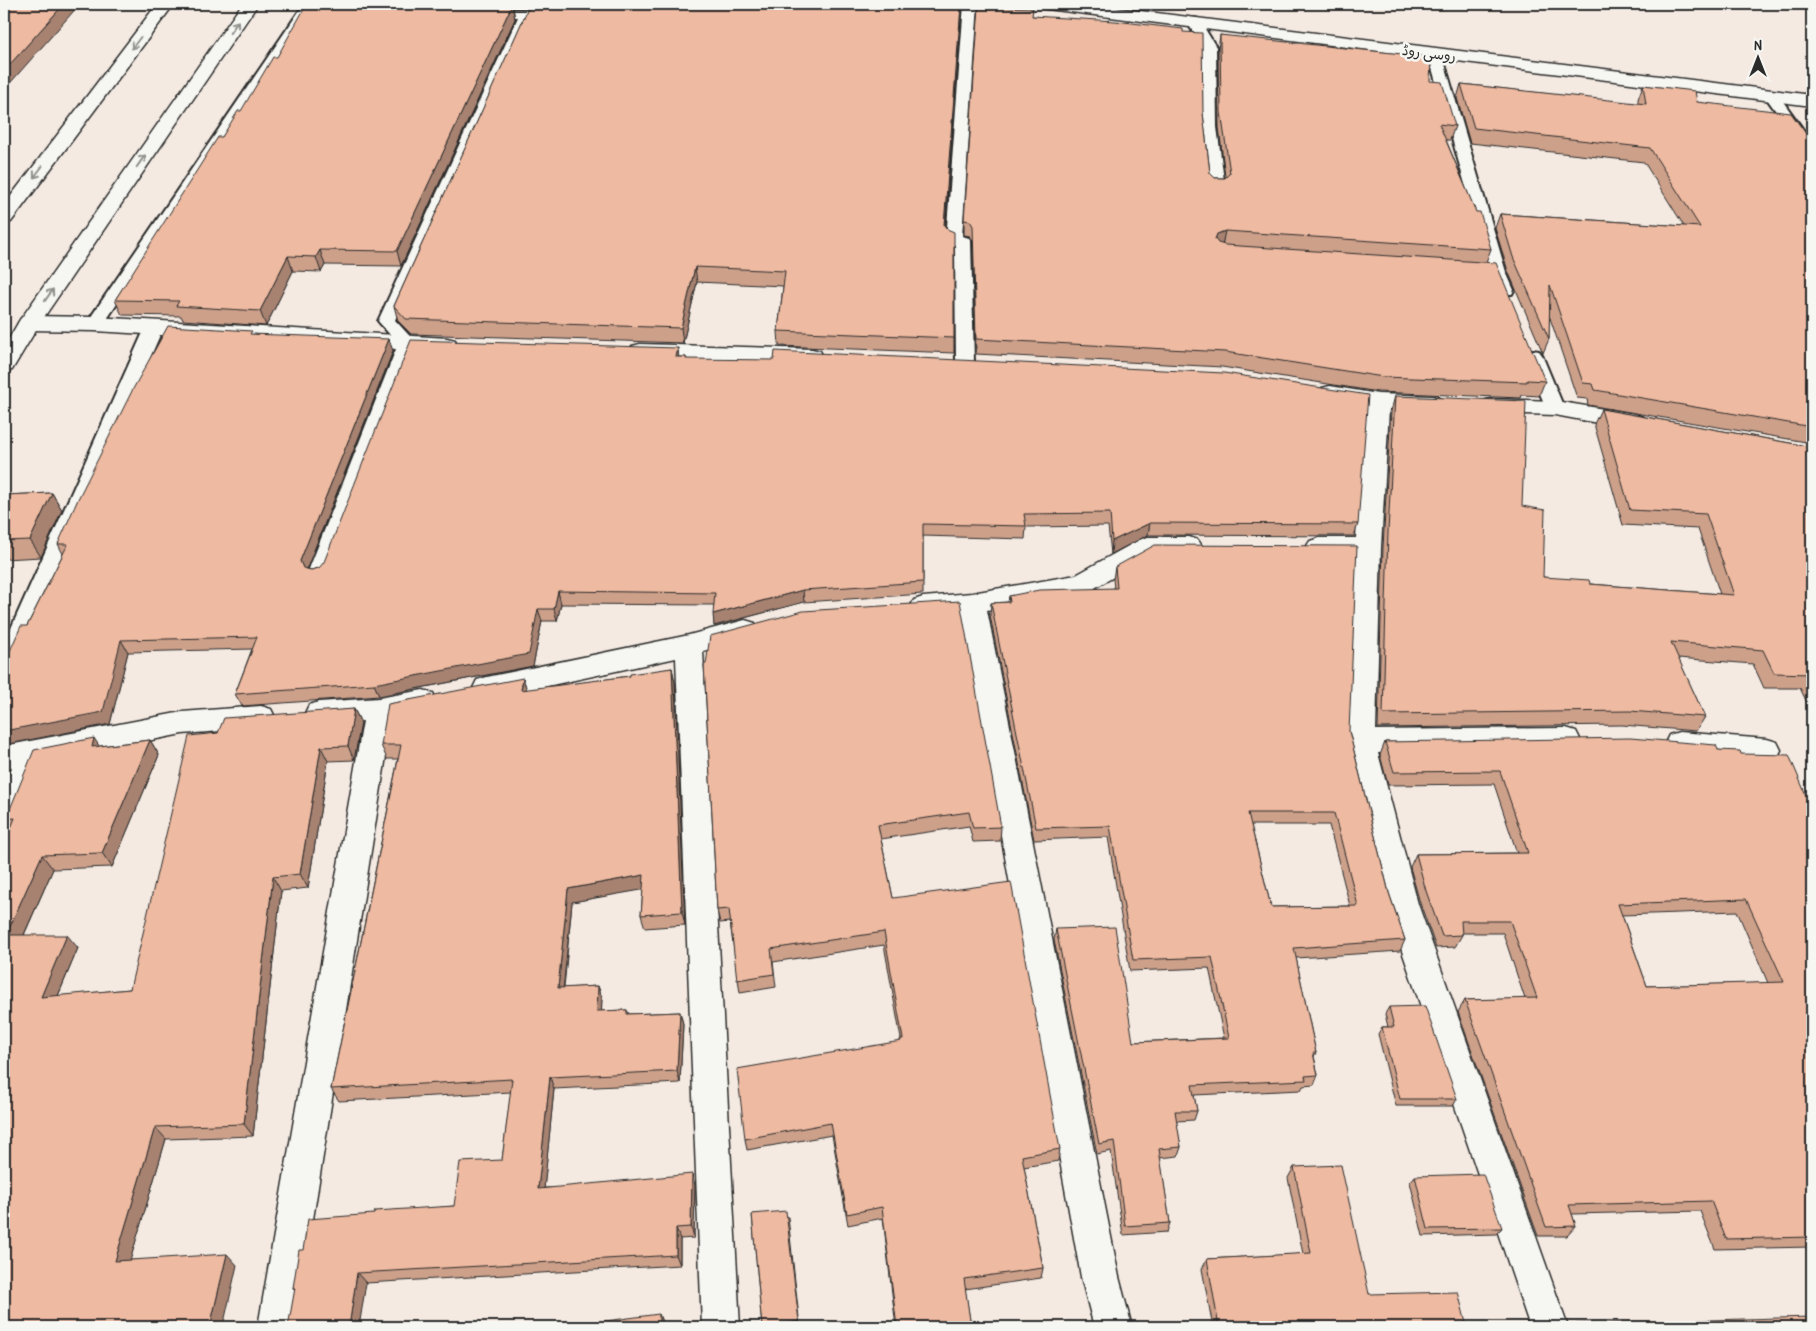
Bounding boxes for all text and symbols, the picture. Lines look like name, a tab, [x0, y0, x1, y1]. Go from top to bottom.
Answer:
one-way arrow	[229, 21, 239, 35]
north arrow	[1734, 32, 1784, 82]
text: N	[1754, 35, 1762, 54]
one-way arrow	[131, 36, 141, 50]
street label: روسی روڈ	[1401, 40, 1457, 65]
one-way arrow	[136, 154, 146, 168]
one-way arrow	[33, 165, 44, 178]
one-way arrow	[44, 288, 54, 302]

